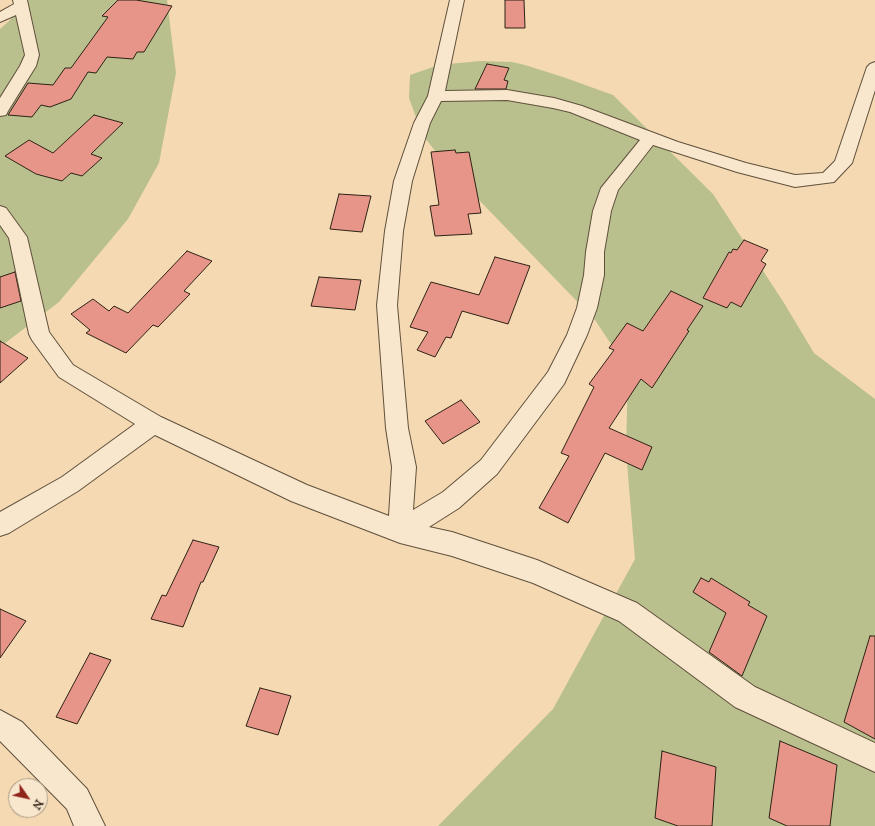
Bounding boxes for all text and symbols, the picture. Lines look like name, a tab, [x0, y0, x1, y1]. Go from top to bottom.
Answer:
north arrow	[8, 778, 48, 818]
text: N	[30, 797, 46, 812]

